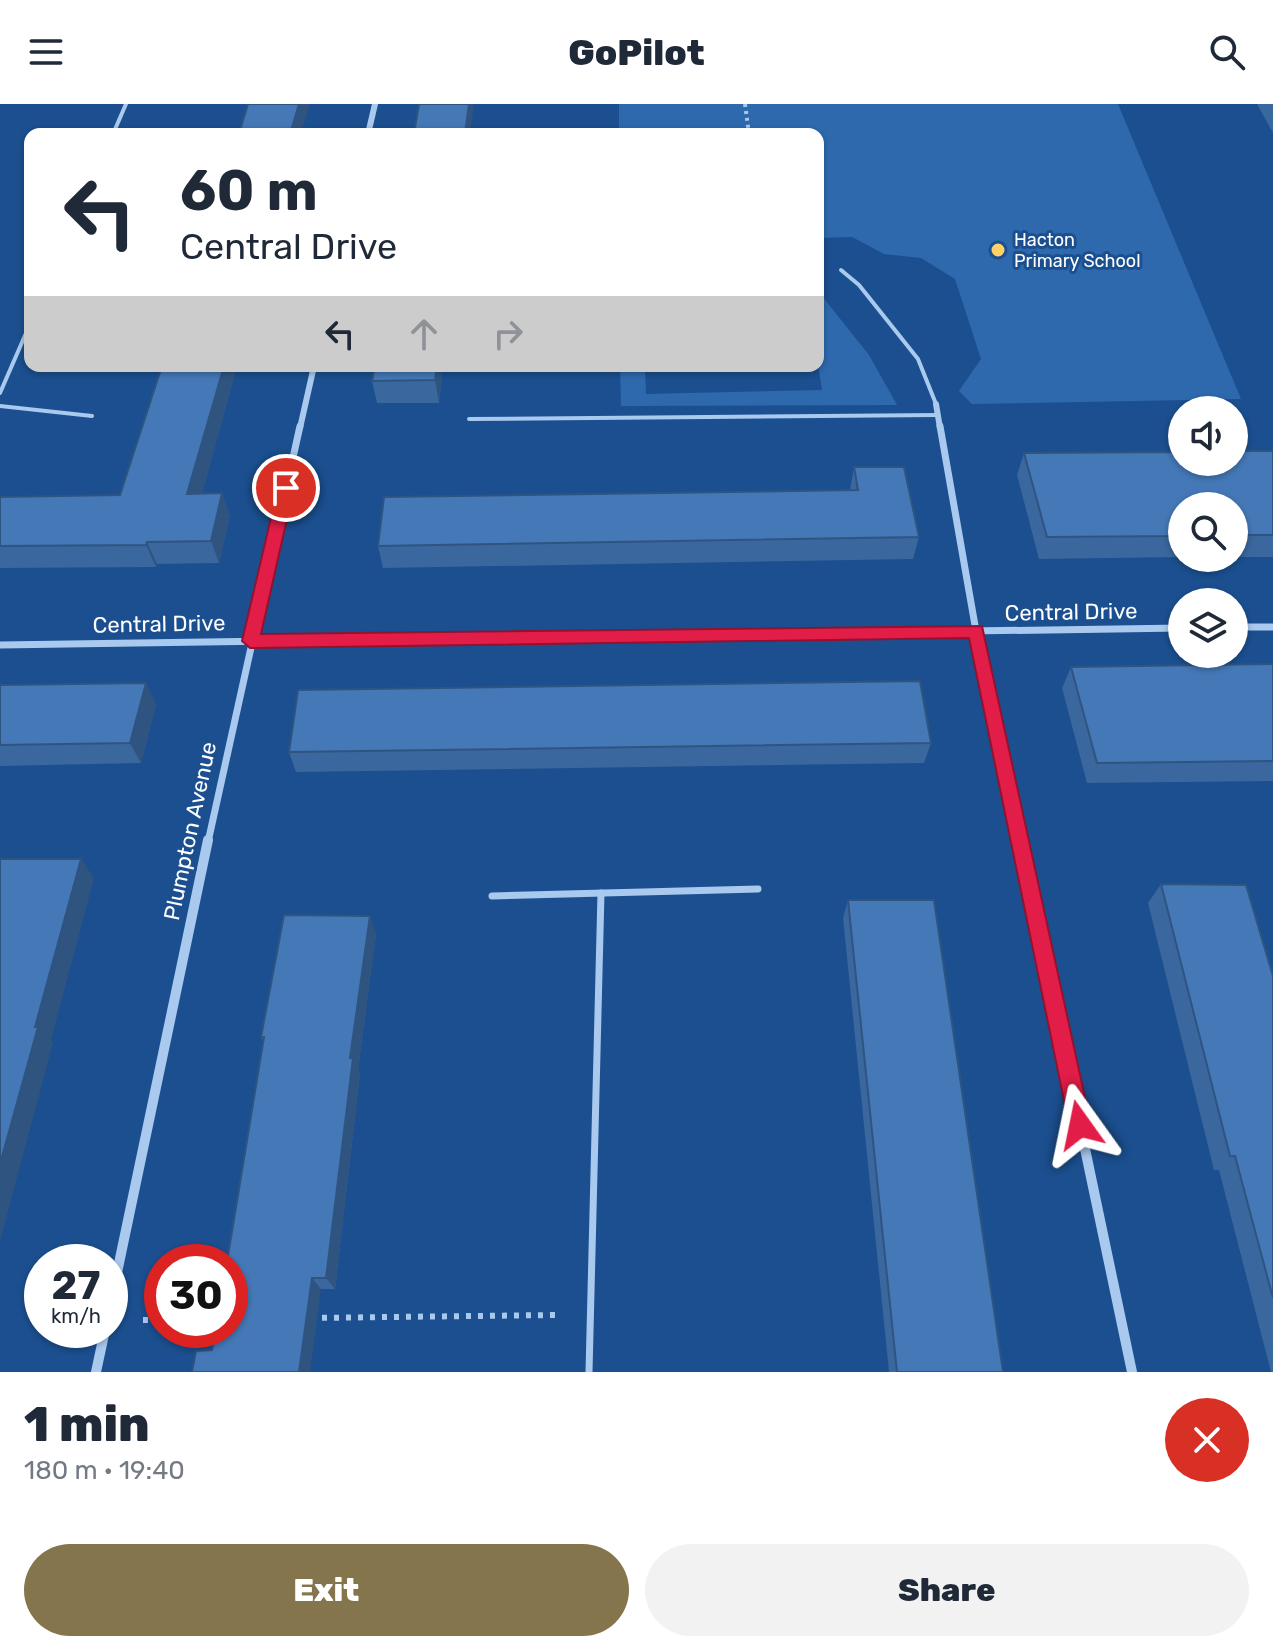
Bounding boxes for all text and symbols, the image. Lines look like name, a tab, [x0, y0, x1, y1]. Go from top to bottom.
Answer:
icon: menu	[24, 30, 68, 74]
icon: search	[1205, 30, 1249, 74]
text: GoPilot	[568, 31, 705, 74]
text: 60 m	[180, 158, 318, 224]
icon: left	[48, 160, 152, 264]
text: Central Drive	[180, 225, 397, 268]
place label: Hacton Primary School	[1014, 229, 1141, 272]
marker: Hacton Primary School	[989, 241, 1007, 259]
icon: left	[318, 312, 362, 356]
icon: ahead	[402, 312, 446, 356]
icon: right	[486, 312, 530, 356]
map controls	[1168, 396, 1248, 668]
button: sound	[1168, 396, 1248, 476]
pin	[252, 454, 320, 522]
icon: arrive	[264, 466, 308, 510]
button: search	[1168, 492, 1248, 572]
button: layers	[1168, 588, 1248, 668]
street label: Central Drive	[1004, 597, 1138, 627]
street label: Central Drive	[92, 609, 226, 639]
street label: Plumpton Avenue	[158, 739, 222, 923]
position arrow	[1038, 1083, 1122, 1167]
speed limit sign: 30	[144, 1244, 248, 1348]
text: 27	[52, 1262, 100, 1309]
text: km/h	[51, 1304, 101, 1328]
text: 1 min	[24, 1396, 150, 1453]
button: close	[1165, 1398, 1249, 1482]
text: 180 m · 19:40	[24, 1455, 185, 1486]
button: Exit	[24, 1544, 629, 1636]
button: Share	[645, 1544, 1249, 1636]

